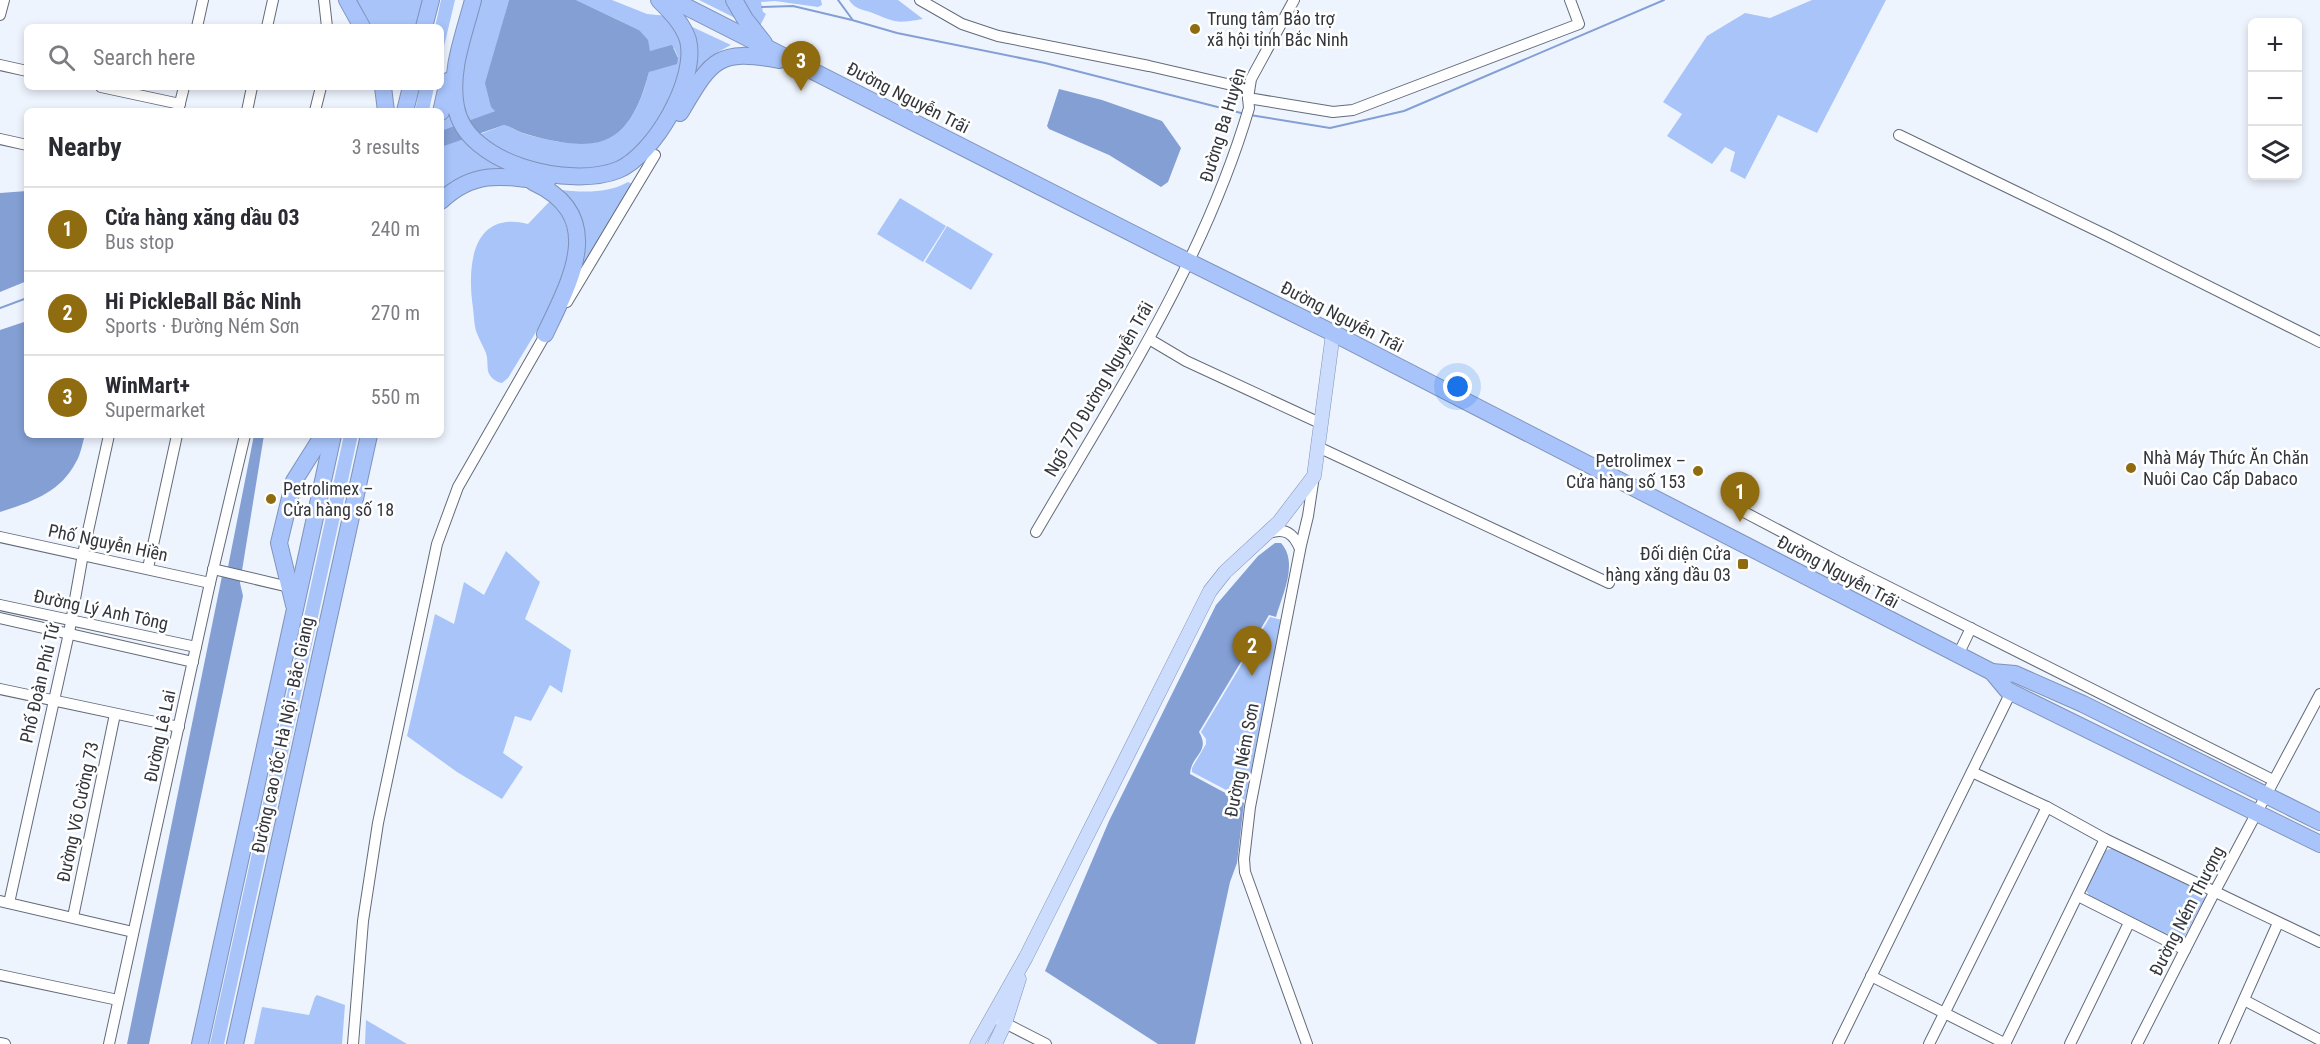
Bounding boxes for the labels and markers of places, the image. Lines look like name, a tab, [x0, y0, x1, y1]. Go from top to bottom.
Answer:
place label: Trung tâm Bảo trợ xã hội tỉnh Bắc Ninh	[1207, 8, 1348, 50]
marker: Trung tâm Bảo trợ xã hội tỉnh Bắc Ninh	[1188, 22, 1202, 36]
pin: 3	[782, 42, 820, 91]
place label: Nhà Máy Thức Ăn Chăn Nuôi Cao Cấp Dabaco	[2143, 447, 2309, 489]
place label: Petrolimex – Cửa hàng số 153	[1566, 450, 1686, 492]
marker: Nhà Máy Thức Ăn Chăn Nuôi Cao Cấp Dabaco	[2124, 461, 2138, 475]
marker: Petrolimex – Cửa hàng số 153	[1691, 464, 1705, 478]
pin: 1	[1720, 472, 1760, 522]
place label: Petrolimex – Cửa hàng số 18	[283, 478, 394, 520]
marker: Petrolimex – Cửa hàng số 18	[264, 492, 278, 506]
place label: Đối diện Cửa hàng xăng dầu 03	[1606, 543, 1731, 585]
marker: Đối diện Cửa hàng xăng dầu 03	[1736, 557, 1750, 571]
pin: 2	[1232, 626, 1272, 676]

